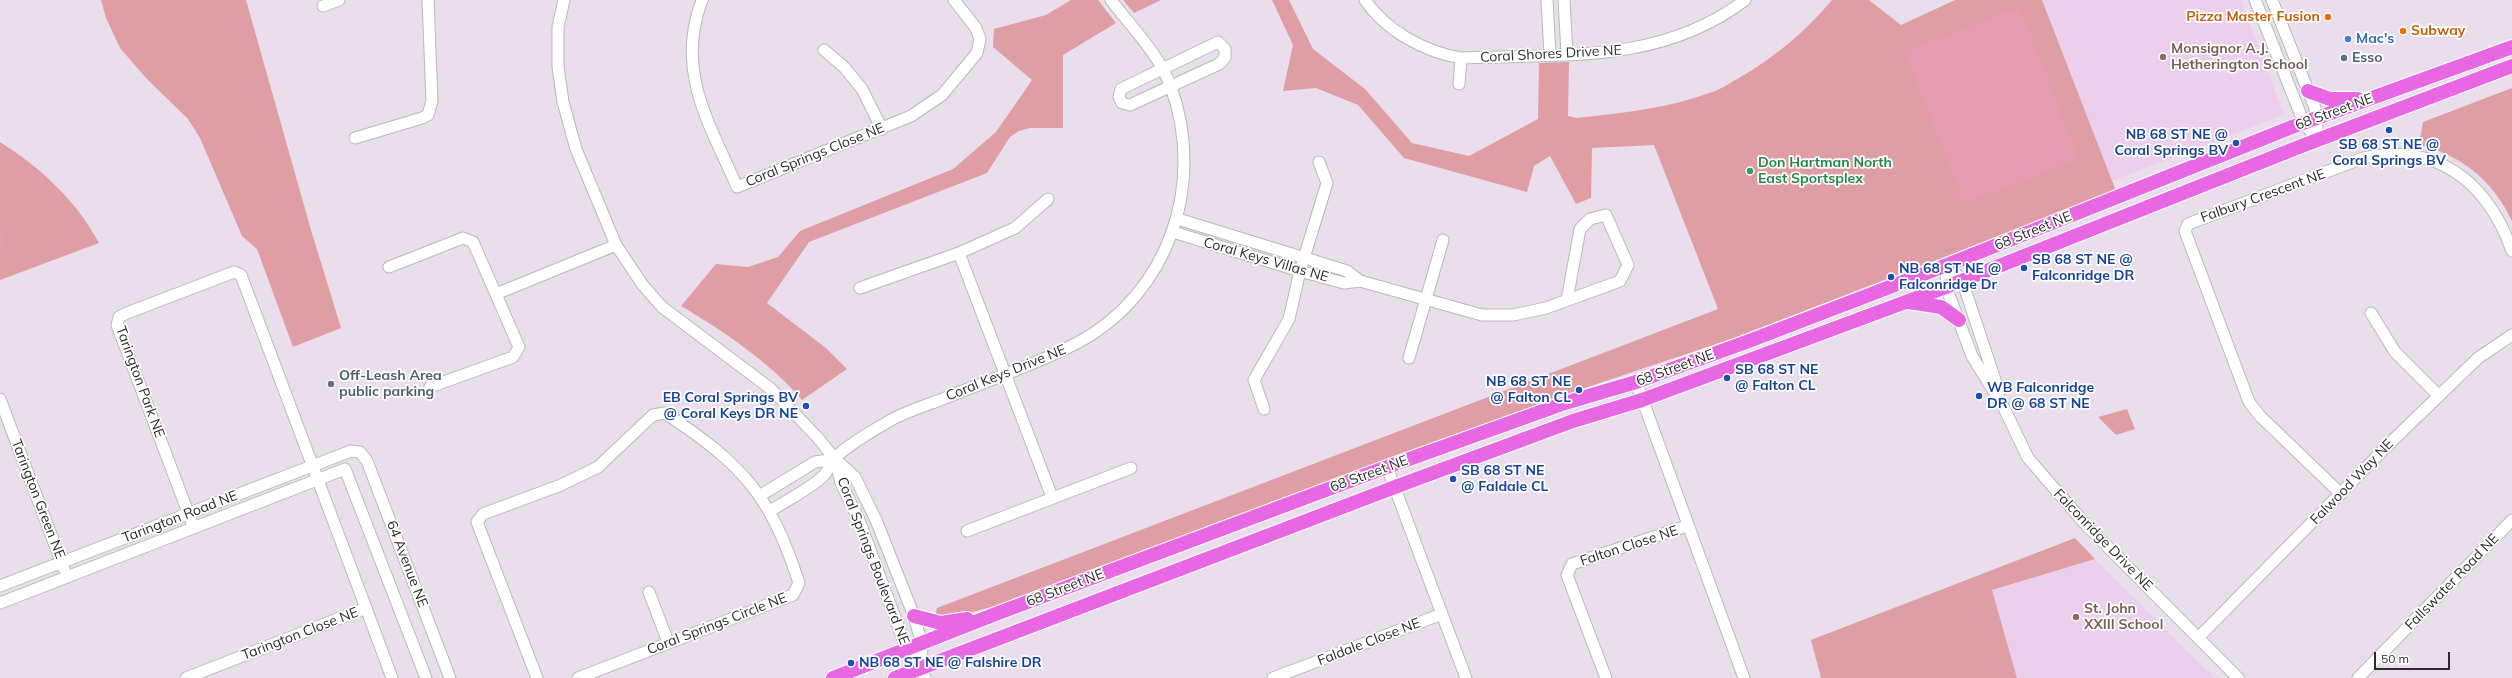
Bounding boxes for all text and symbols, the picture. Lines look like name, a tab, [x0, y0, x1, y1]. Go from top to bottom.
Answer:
place label: Pizza Master Fusion	[2186, 9, 2320, 25]
marker: Pizza Master Fusion	[2323, 12, 2333, 22]
place label: Subway	[2411, 23, 2465, 39]
marker: Subway	[2398, 26, 2408, 36]
place label: Mac's	[2356, 31, 2394, 47]
marker: Mac's	[2343, 34, 2353, 44]
place label: Monsignor A.J. Hetherington School	[2171, 41, 2308, 74]
street label: Coral Shores Drive NE	[1480, 42, 1622, 66]
place label: Esso	[2352, 50, 2383, 66]
marker: Monsignor A.J. Hetherington School	[2158, 52, 2168, 62]
marker: Esso	[2339, 53, 2349, 63]
street label: 68 Street NE	[2293, 90, 2375, 134]
street label: Coral Springs Close NE	[743, 119, 887, 191]
marker: SB 68 ST NE @ Coral Springs BV	[2384, 125, 2394, 135]
place label: NB 68 ST NE @ Coral Springs BV	[2115, 127, 2228, 160]
place label: SB 68 ST NE @ Coral Springs BV	[2332, 137, 2446, 170]
marker: NB 68 ST NE @ Coral Springs BV	[2231, 138, 2241, 148]
place label: Don Hartman North East Sportsplex	[1758, 155, 1892, 188]
marker: Don Hartman North East Sportsplex	[1745, 166, 1755, 176]
street label: Falbury Crescent NE	[2198, 166, 2328, 226]
street label: 68 Street NE	[1992, 208, 2074, 254]
street label: Coral Keys Villas NE	[1202, 234, 1330, 286]
place label: SB 68 ST NE @ Falconridge DR	[2032, 252, 2134, 284]
place label: NB 68 ST NE @ Falconridge Dr	[1899, 261, 2001, 294]
marker: SB 68 ST NE @ Falconridge DR	[2019, 263, 2029, 273]
marker: NB 68 ST NE @ Falconridge Dr	[1886, 272, 1896, 282]
street label: Tarington Park NE	[112, 324, 168, 440]
street label: Coral Keys Drive NE	[944, 341, 1068, 405]
street label: 68 Street NE	[1634, 346, 1716, 390]
place label: SB 68 ST NE @ Falton CL	[1735, 362, 1818, 394]
place label: Off-Leash Area public parking	[339, 368, 442, 400]
marker: SB 68 ST NE @ Falton CL	[1722, 373, 1732, 383]
place label: NB 68 ST NE @ Falton CL	[1486, 374, 1571, 406]
marker: Off-Leash Area public parking	[326, 379, 336, 389]
place label: WB Falconridge DR @ 68 ST NE	[1987, 380, 2094, 412]
marker: NB 68 ST NE @ Falton CL	[1574, 385, 1584, 395]
place label: EB Coral Springs BV @ Coral Keys DR NE	[663, 390, 798, 422]
marker: WB Falconridge DR @ 68 ST NE	[1974, 391, 1984, 401]
marker: EB Coral Springs BV @ Coral Keys DR NE	[801, 401, 811, 411]
street label: Falwood Way NE	[2307, 436, 2397, 528]
street label: Tarington Green NE	[7, 437, 69, 561]
street label: 68 Street NE	[1328, 452, 1410, 496]
place label: SB 68 ST NE @ Faldale CL	[1461, 463, 1548, 496]
marker: SB 68 ST NE @ Faldale CL	[1448, 474, 1458, 484]
street label: Coral Springs Boulevard NE	[833, 475, 913, 647]
street label: Falconridge Drive NE	[2050, 486, 2156, 594]
street label: Tarington Road NE	[120, 487, 240, 547]
street label: 64 Avenue NE	[383, 518, 431, 610]
street label: Falton Close NE	[1578, 522, 1680, 570]
street label: Fallswater Road NE	[2402, 530, 2502, 634]
street label: 68 Street NE	[1024, 566, 1106, 610]
street label: Coral Springs Circle NE	[645, 590, 789, 658]
place label: St. John XXIII School	[2084, 601, 2163, 634]
street label: Tarington Close NE	[239, 604, 361, 664]
marker: St. John XXIII School	[2071, 612, 2081, 622]
street label: Faldale Close NE	[1315, 615, 1423, 669]
scale bar	[2376, 644, 2452, 670]
text: 50 m	[2381, 651, 2409, 666]
place label: NB 68 ST NE @ Falshire DR	[859, 655, 1042, 671]
marker: NB 68 ST NE @ Falshire DR	[846, 658, 856, 668]

